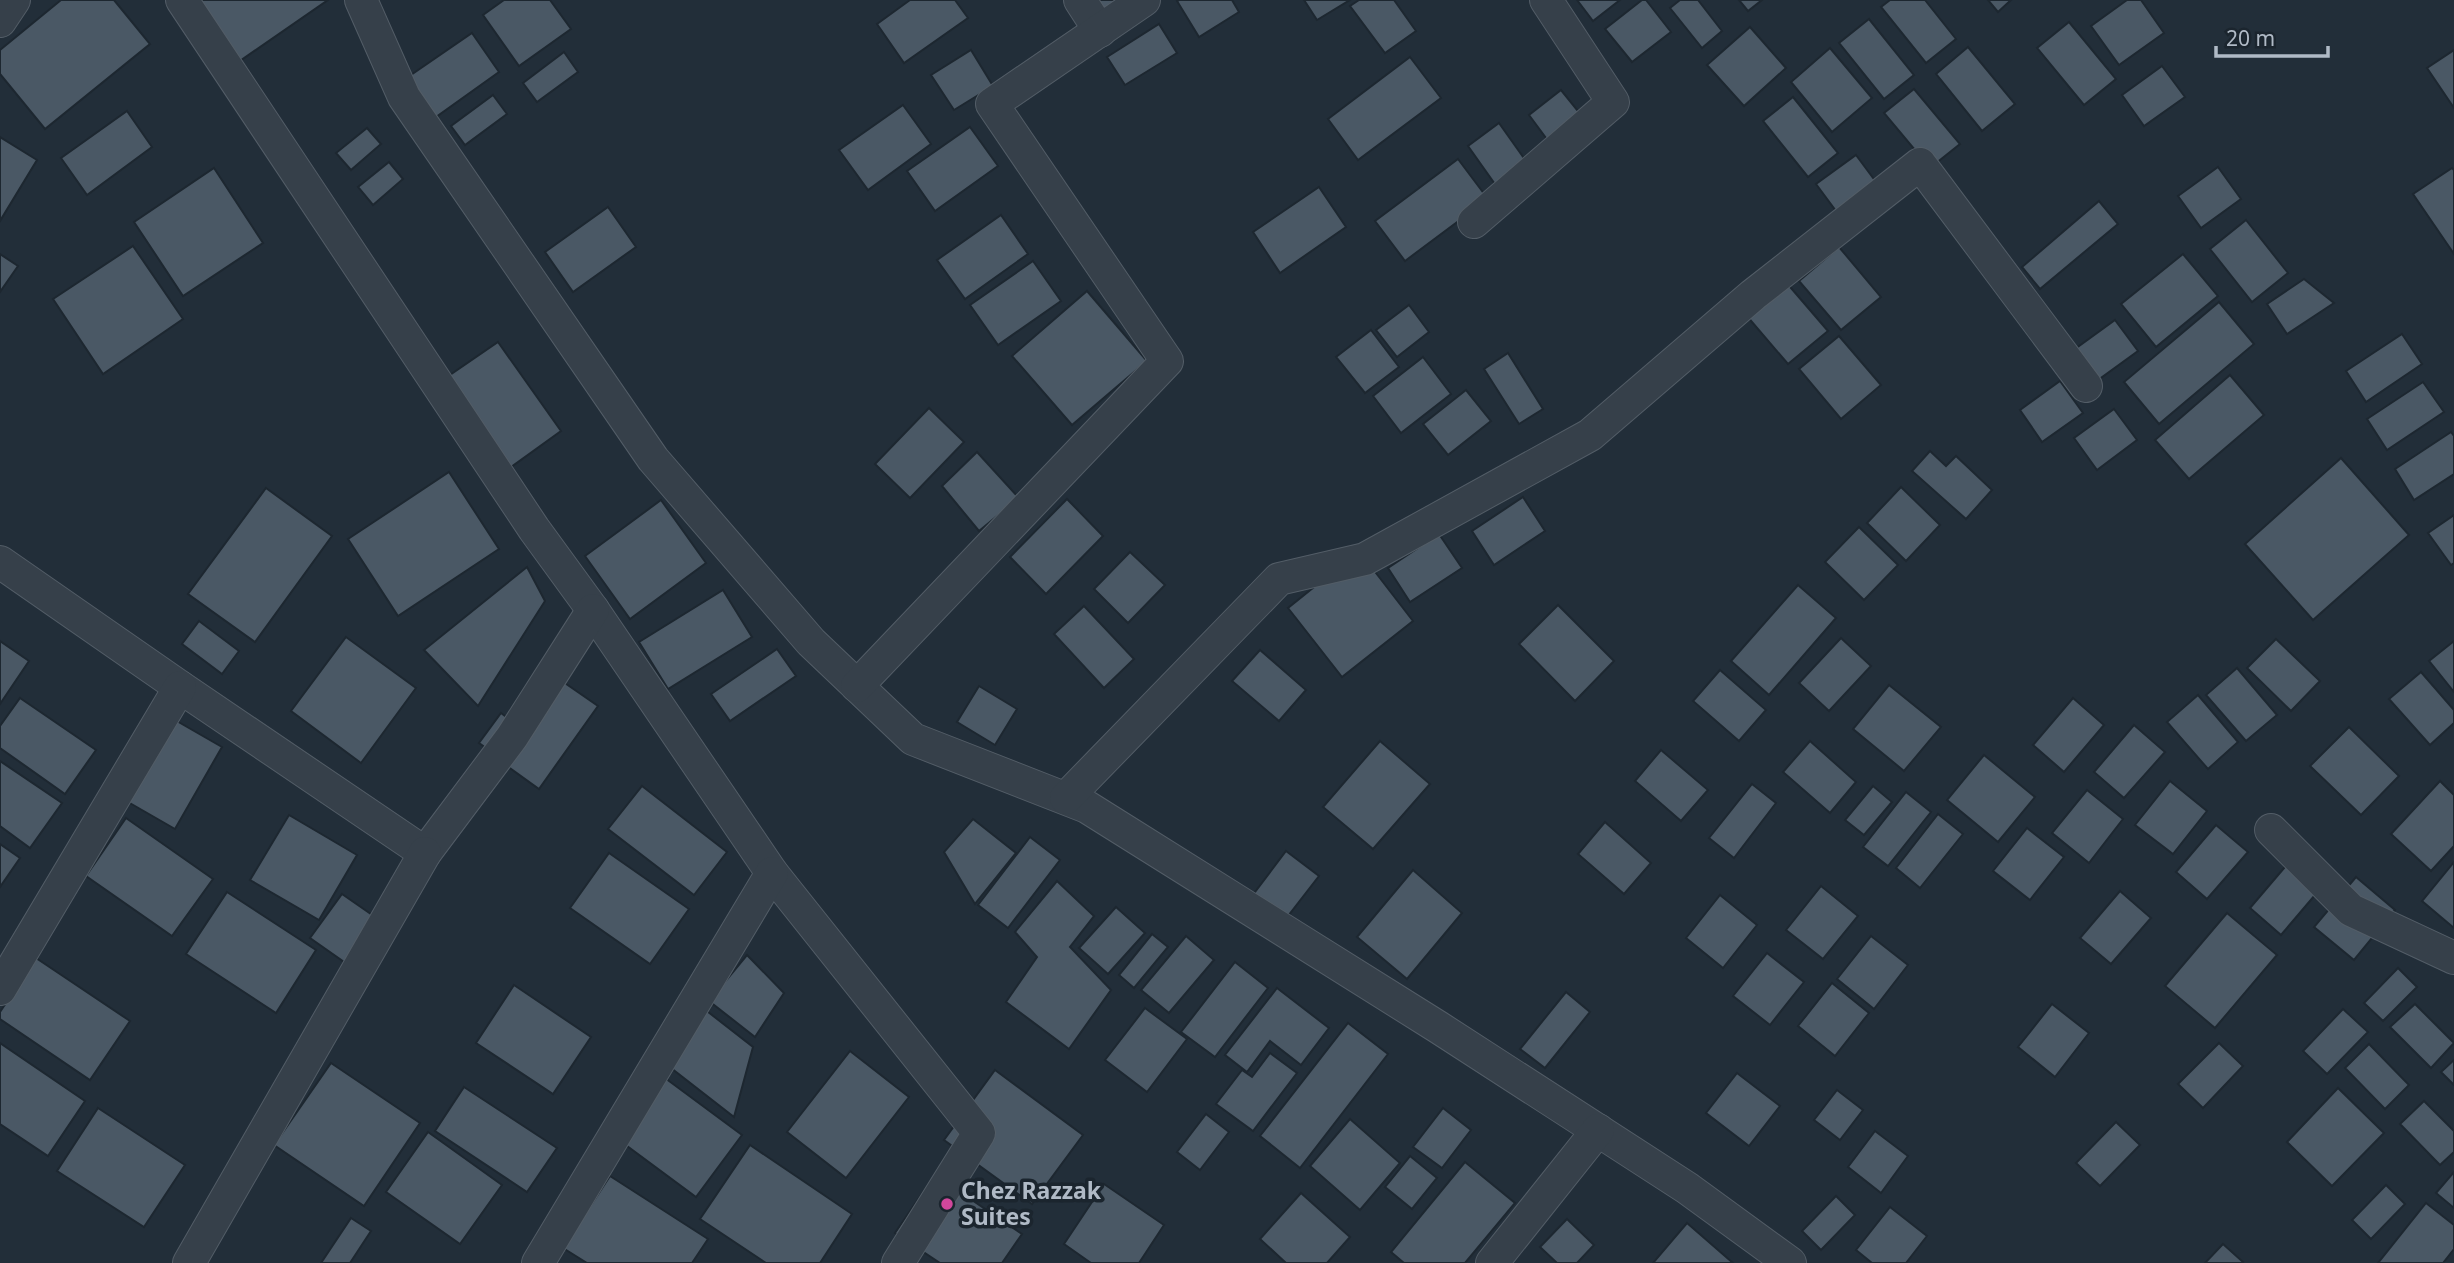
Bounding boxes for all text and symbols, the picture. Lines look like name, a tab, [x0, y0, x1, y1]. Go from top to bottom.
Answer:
scale bar	[2216, 14, 2328, 58]
text: 20 m	[2226, 24, 2275, 52]
place label: Chez Razzak Suites	[961, 1174, 1102, 1232]
marker: Chez Razzak Suites	[939, 1196, 955, 1212]

